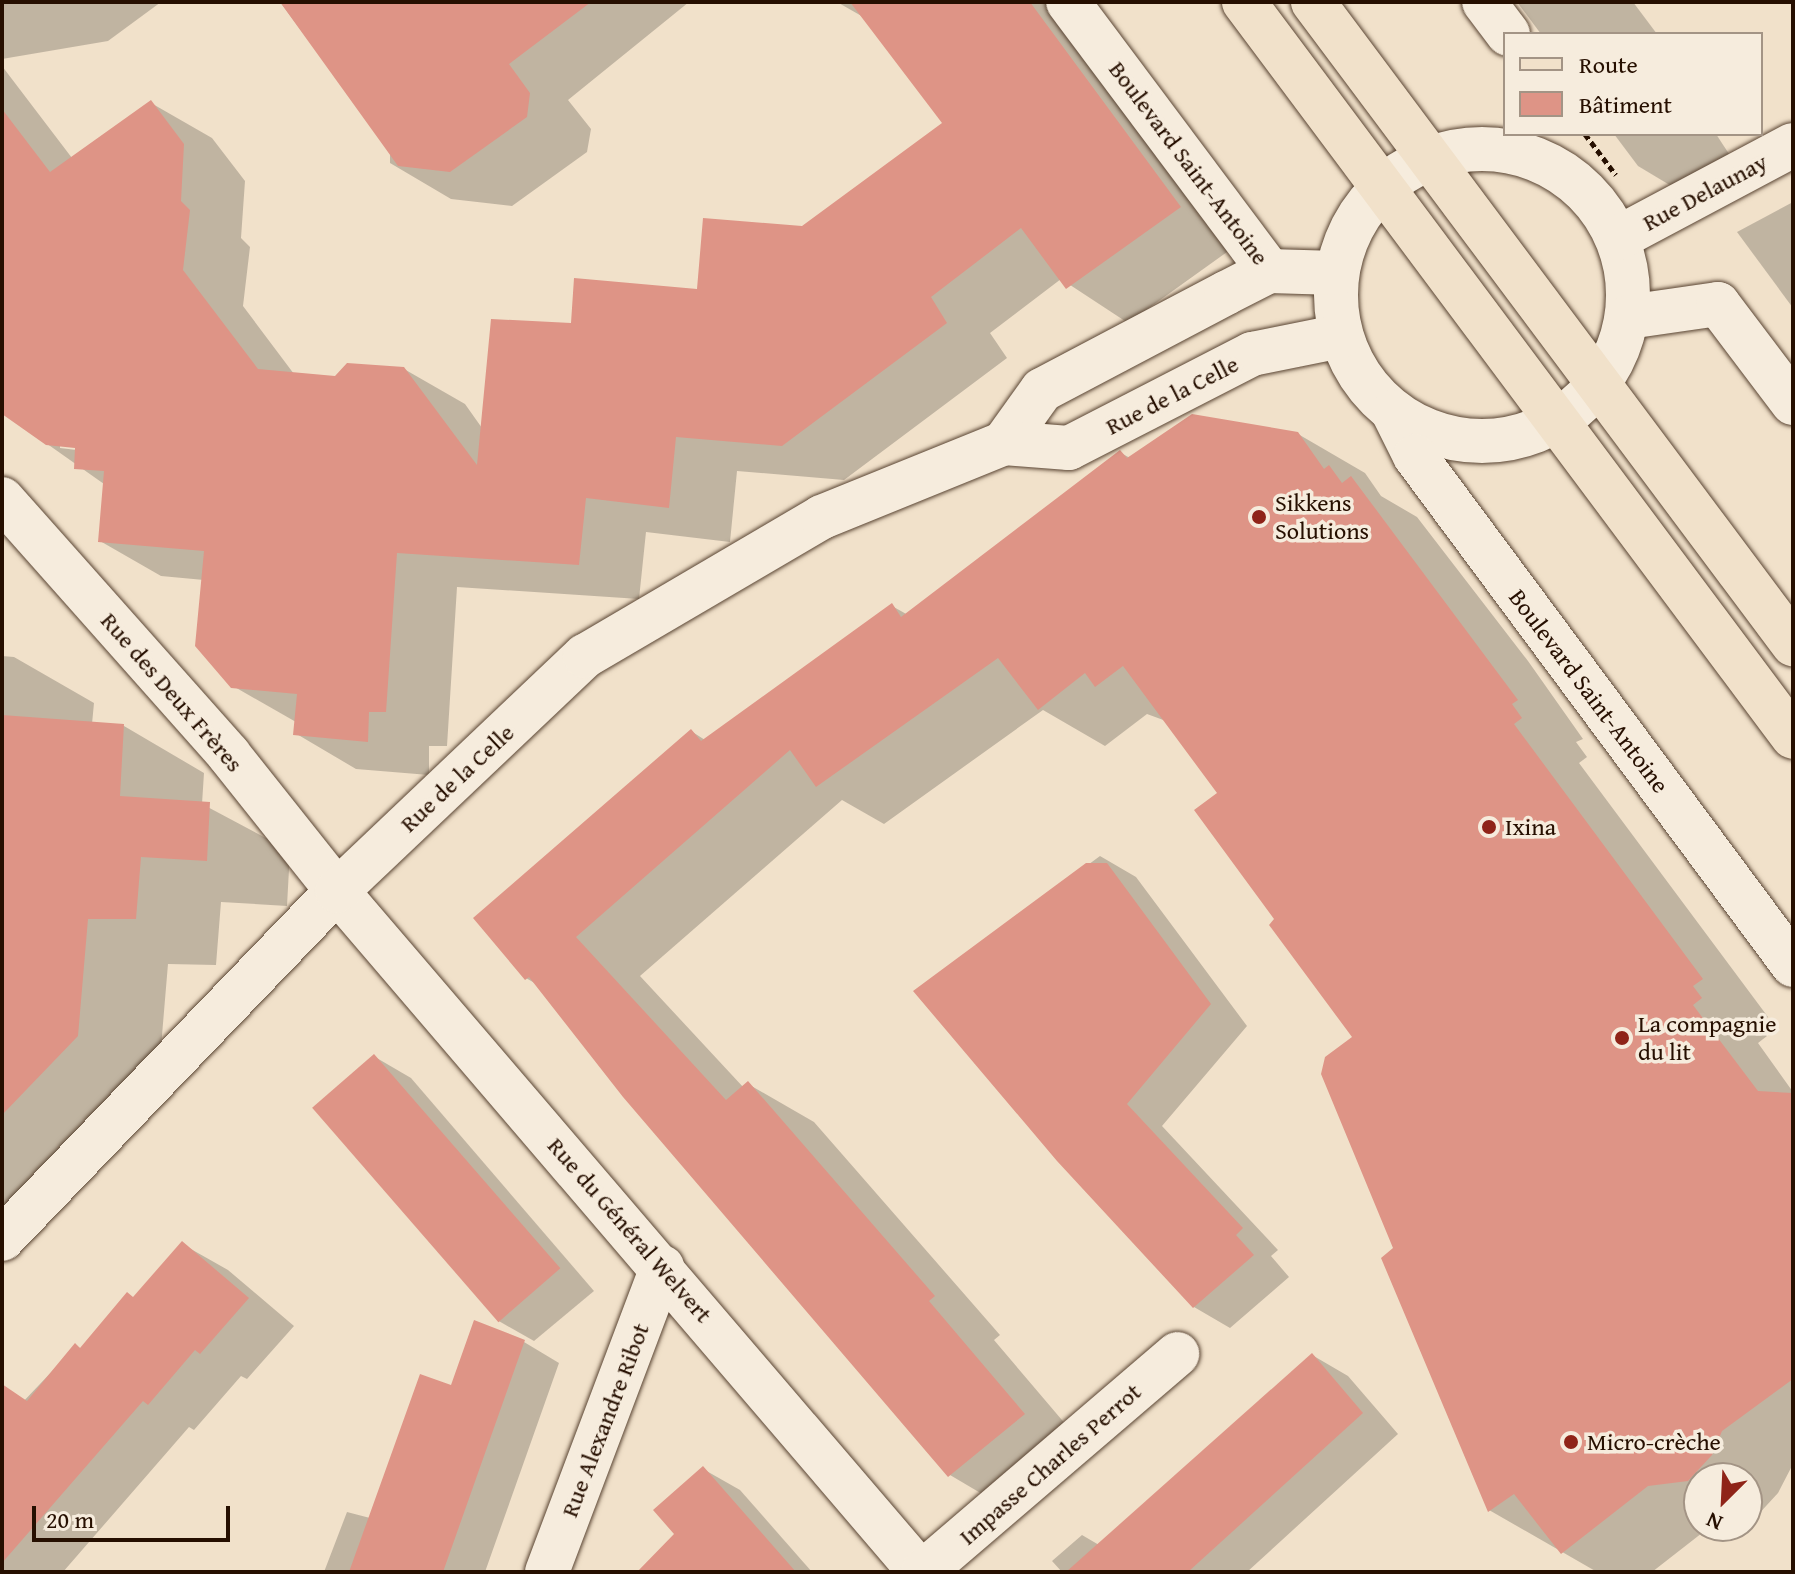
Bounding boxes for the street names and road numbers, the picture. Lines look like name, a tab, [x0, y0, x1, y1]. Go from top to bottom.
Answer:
street label: Boulevard Saint-Antoine	[1103, 55, 1275, 271]
street label: Rue Delaunay	[1638, 147, 1772, 237]
street label: Rue de la Celle	[1101, 349, 1243, 441]
street label: Boulevard Saint-Antoine	[1503, 583, 1675, 799]
street label: Rue des Deux Frères	[95, 606, 249, 778]
street label: Rue de la Celle	[394, 718, 520, 838]
street label: Rue du Général Welvert	[542, 1131, 718, 1329]
street label: Rue Alexandre Ribot	[555, 1319, 655, 1521]
street label: Impasse Charles Perrot	[953, 1377, 1147, 1551]

